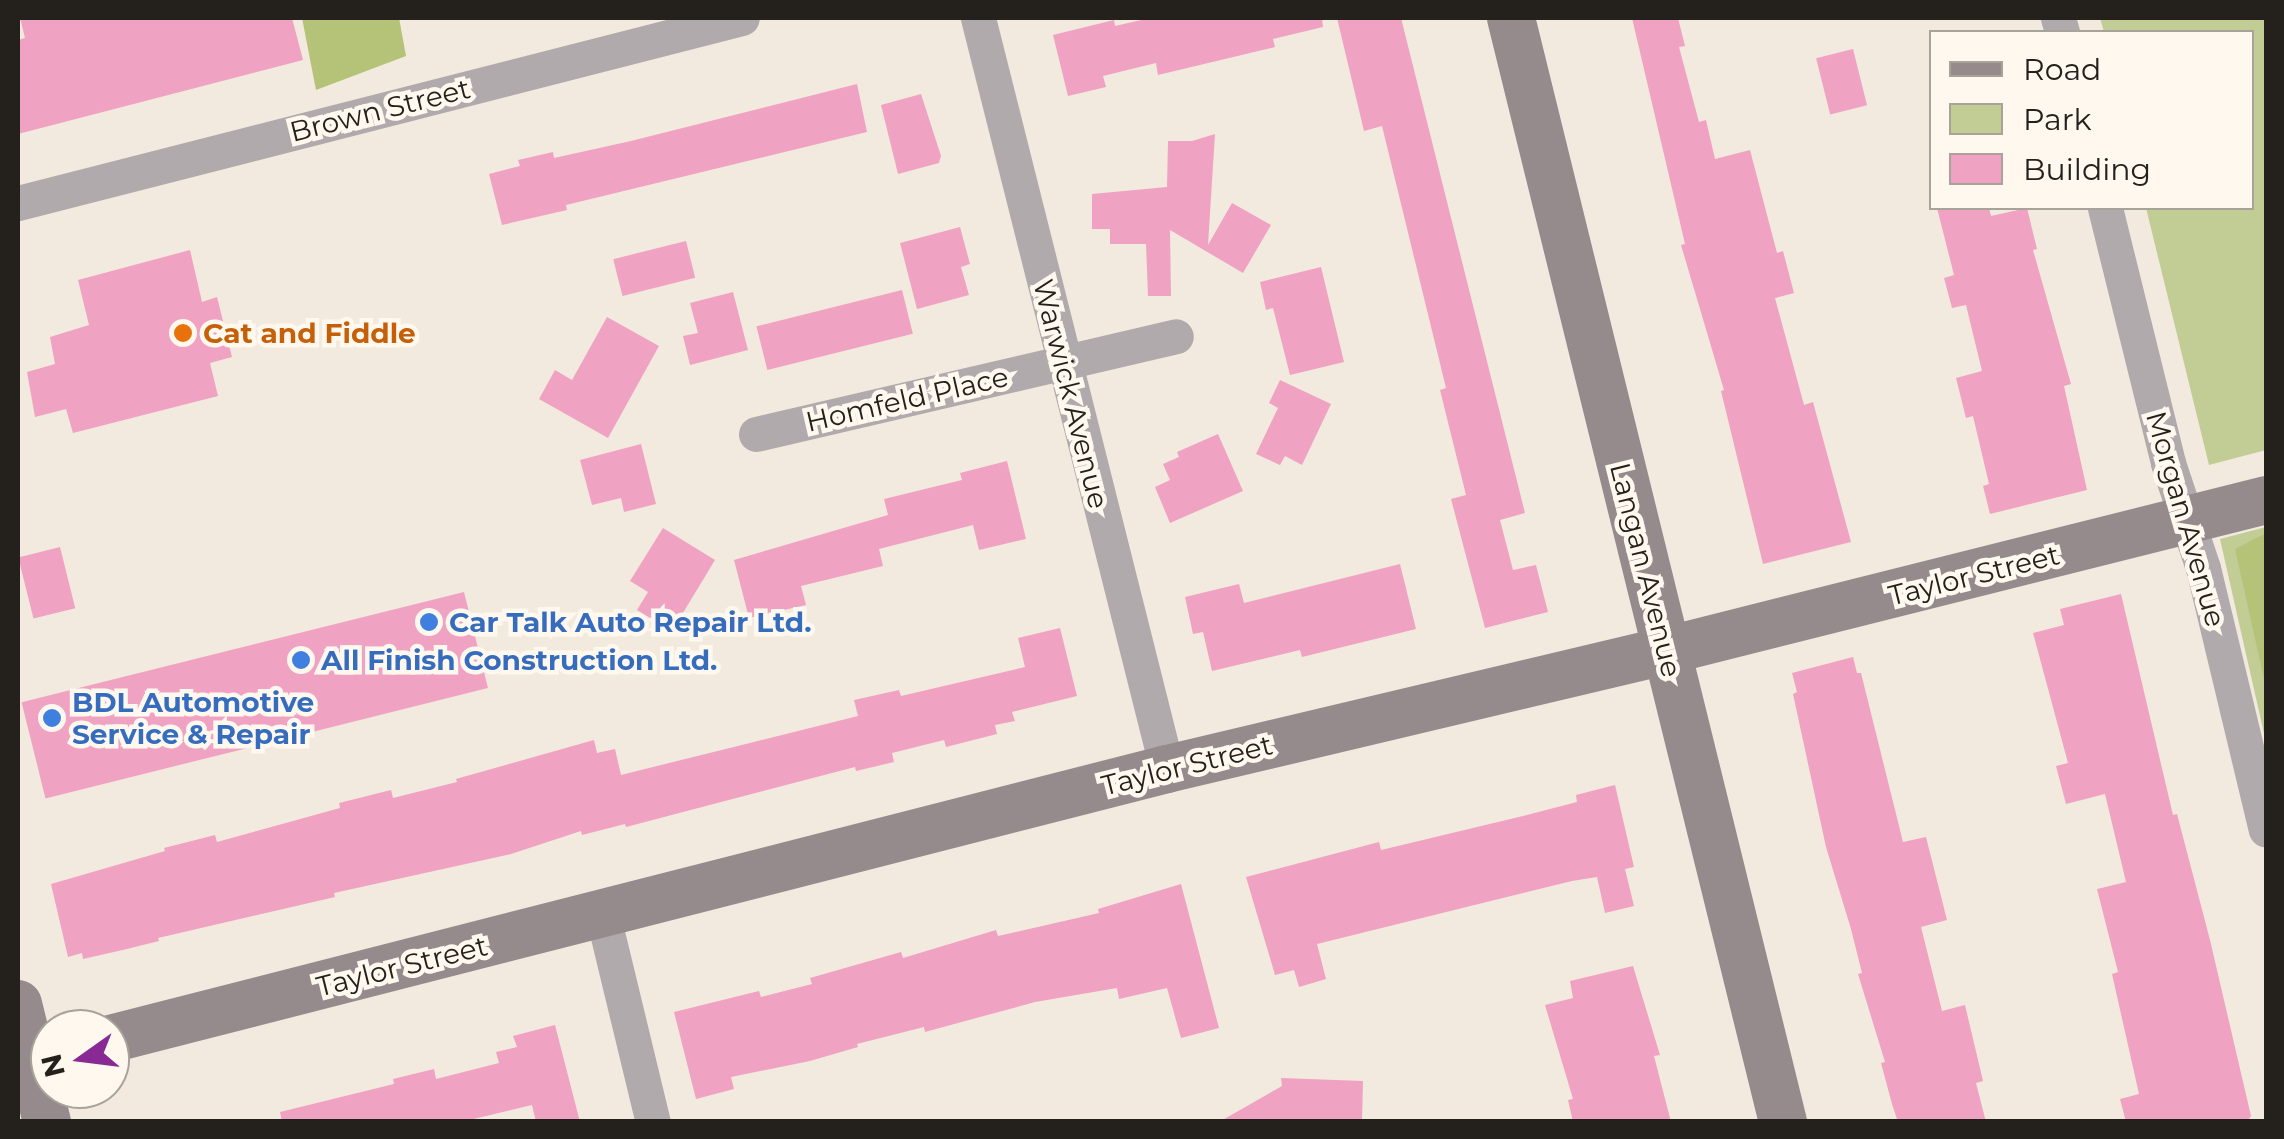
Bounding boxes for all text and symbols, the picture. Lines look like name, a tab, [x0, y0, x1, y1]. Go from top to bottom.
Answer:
legend	[1929, 30, 2254, 210]
text: Road	[2023, 51, 2101, 88]
street label: Brown Street	[286, 71, 474, 149]
text: Park	[2023, 101, 2092, 138]
text: Building	[2023, 151, 2151, 188]
street label: Warwick Avenue	[1026, 276, 1116, 512]
place label: Cat and Fiddle	[203, 316, 416, 350]
marker: Cat and Fiddle	[172, 322, 194, 344]
street label: Homfeld Place	[803, 359, 1011, 439]
street label: Morgan Avenue	[2139, 407, 2233, 631]
street label: Langan Avenue	[1603, 459, 1689, 681]
street label: Taylor Street	[1885, 538, 2063, 612]
place label: Car Talk Auto Repair Ltd.	[449, 605, 812, 639]
marker: Car Talk Auto Repair Ltd.	[418, 611, 440, 633]
place label: All Finish Construction Ltd.	[321, 643, 717, 677]
marker: All Finish Construction Ltd.	[290, 649, 312, 671]
place label: BDL Automotive Service & Repair	[72, 685, 314, 751]
marker: BDL Automotive Service & Repair	[41, 707, 63, 729]
street label: Taylor Street	[1098, 728, 1276, 802]
street label: Taylor Street	[313, 929, 491, 1003]
north arrow	[30, 1009, 130, 1109]
text: N	[34, 1051, 72, 1081]

